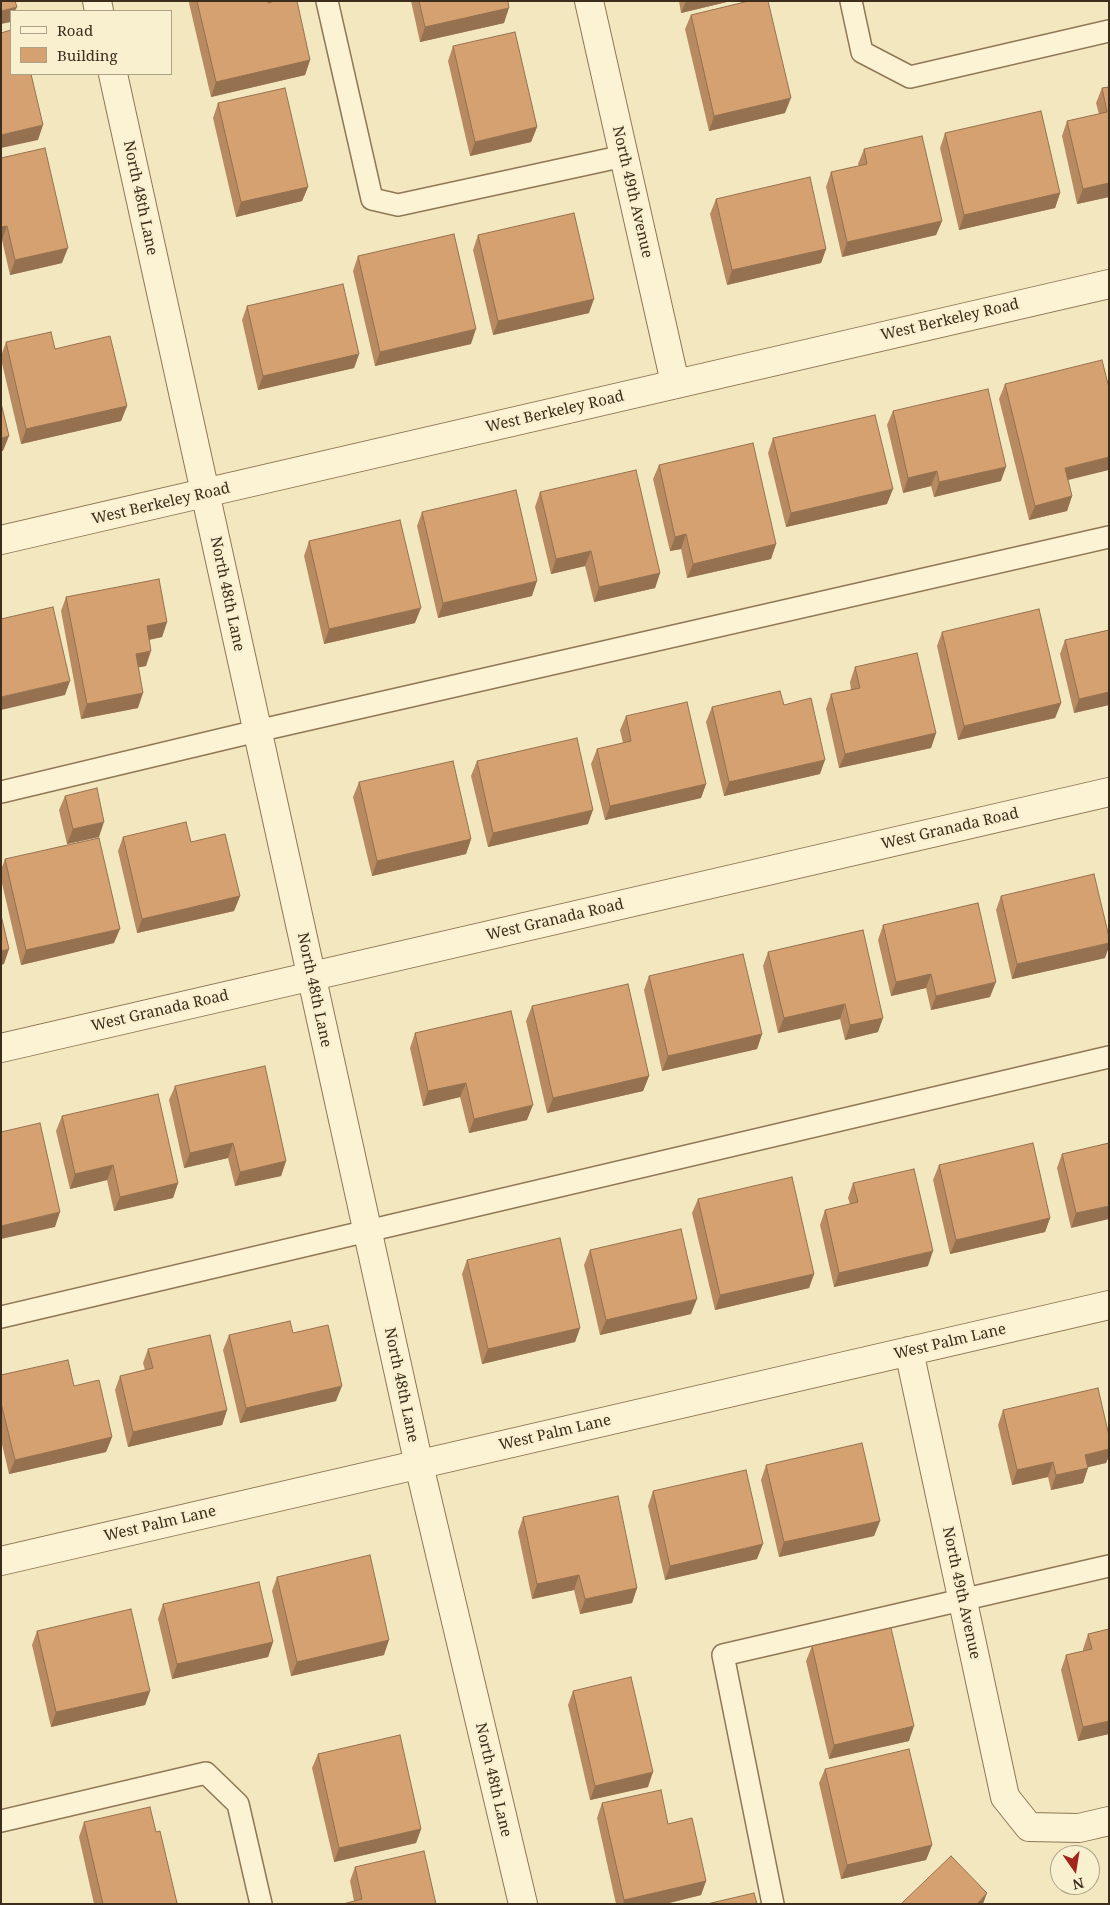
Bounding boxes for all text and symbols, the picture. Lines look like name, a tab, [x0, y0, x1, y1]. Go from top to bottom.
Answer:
legend	[10, 10, 172, 75]
text: Road	[57, 20, 93, 40]
text: Building	[57, 45, 118, 65]
street label: North 49th Avenue	[608, 124, 656, 260]
street label: North 48th Lane	[119, 139, 161, 257]
street label: West Berkeley Road	[879, 295, 1021, 345]
street label: West Berkeley Road	[484, 387, 626, 437]
street label: West Berkeley Road	[90, 479, 232, 529]
street label: North 48th Lane	[206, 535, 248, 653]
street label: West Granada Road	[880, 804, 1020, 854]
street label: West Granada Road	[485, 895, 625, 945]
street label: North 48th Lane	[293, 931, 335, 1049]
street label: West Granada Road	[90, 986, 230, 1036]
street label: West Palm Lane	[892, 1320, 1008, 1364]
street label: North 48th Lane	[380, 1326, 422, 1444]
street label: West Palm Lane	[497, 1411, 613, 1455]
street label: West Palm Lane	[102, 1502, 218, 1546]
street label: North 49th Avenue	[938, 1525, 984, 1661]
street label: North 48th Lane	[471, 1721, 515, 1839]
north arrow	[1050, 1845, 1100, 1895]
text: N	[1071, 1874, 1086, 1895]

